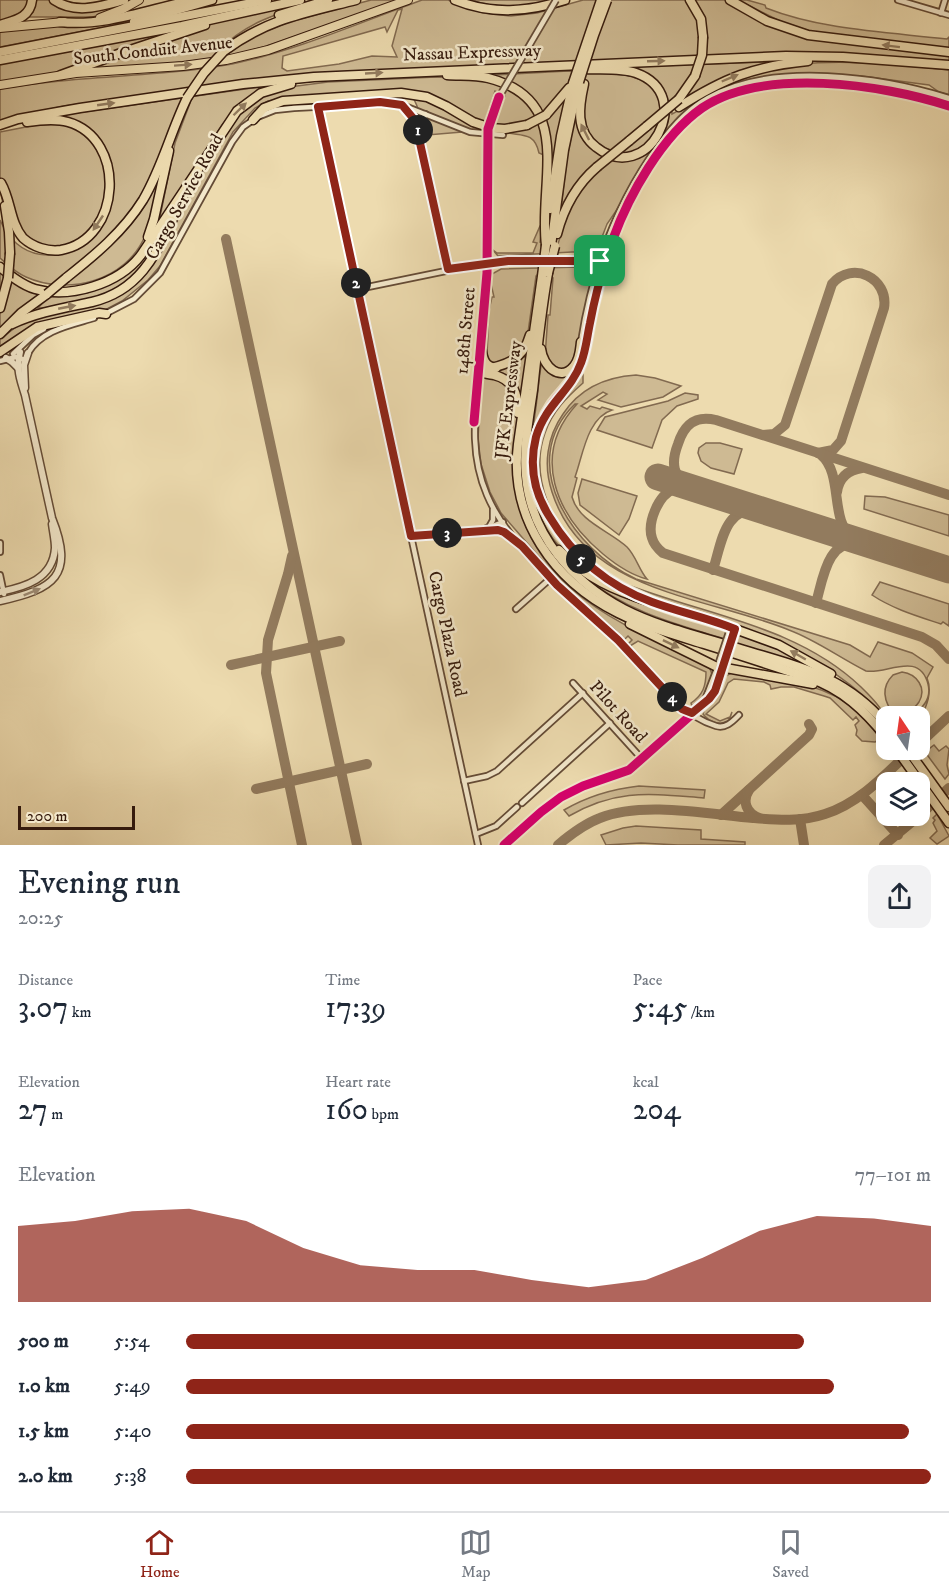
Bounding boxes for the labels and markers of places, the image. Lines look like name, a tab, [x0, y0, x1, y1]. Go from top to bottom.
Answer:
pin: 1	[403, 115, 433, 145]
pin	[574, 235, 625, 286]
pin: 2	[341, 268, 371, 298]
pin: 3	[432, 518, 462, 548]
pin: 5	[566, 544, 596, 574]
pin: 4	[657, 682, 687, 712]

